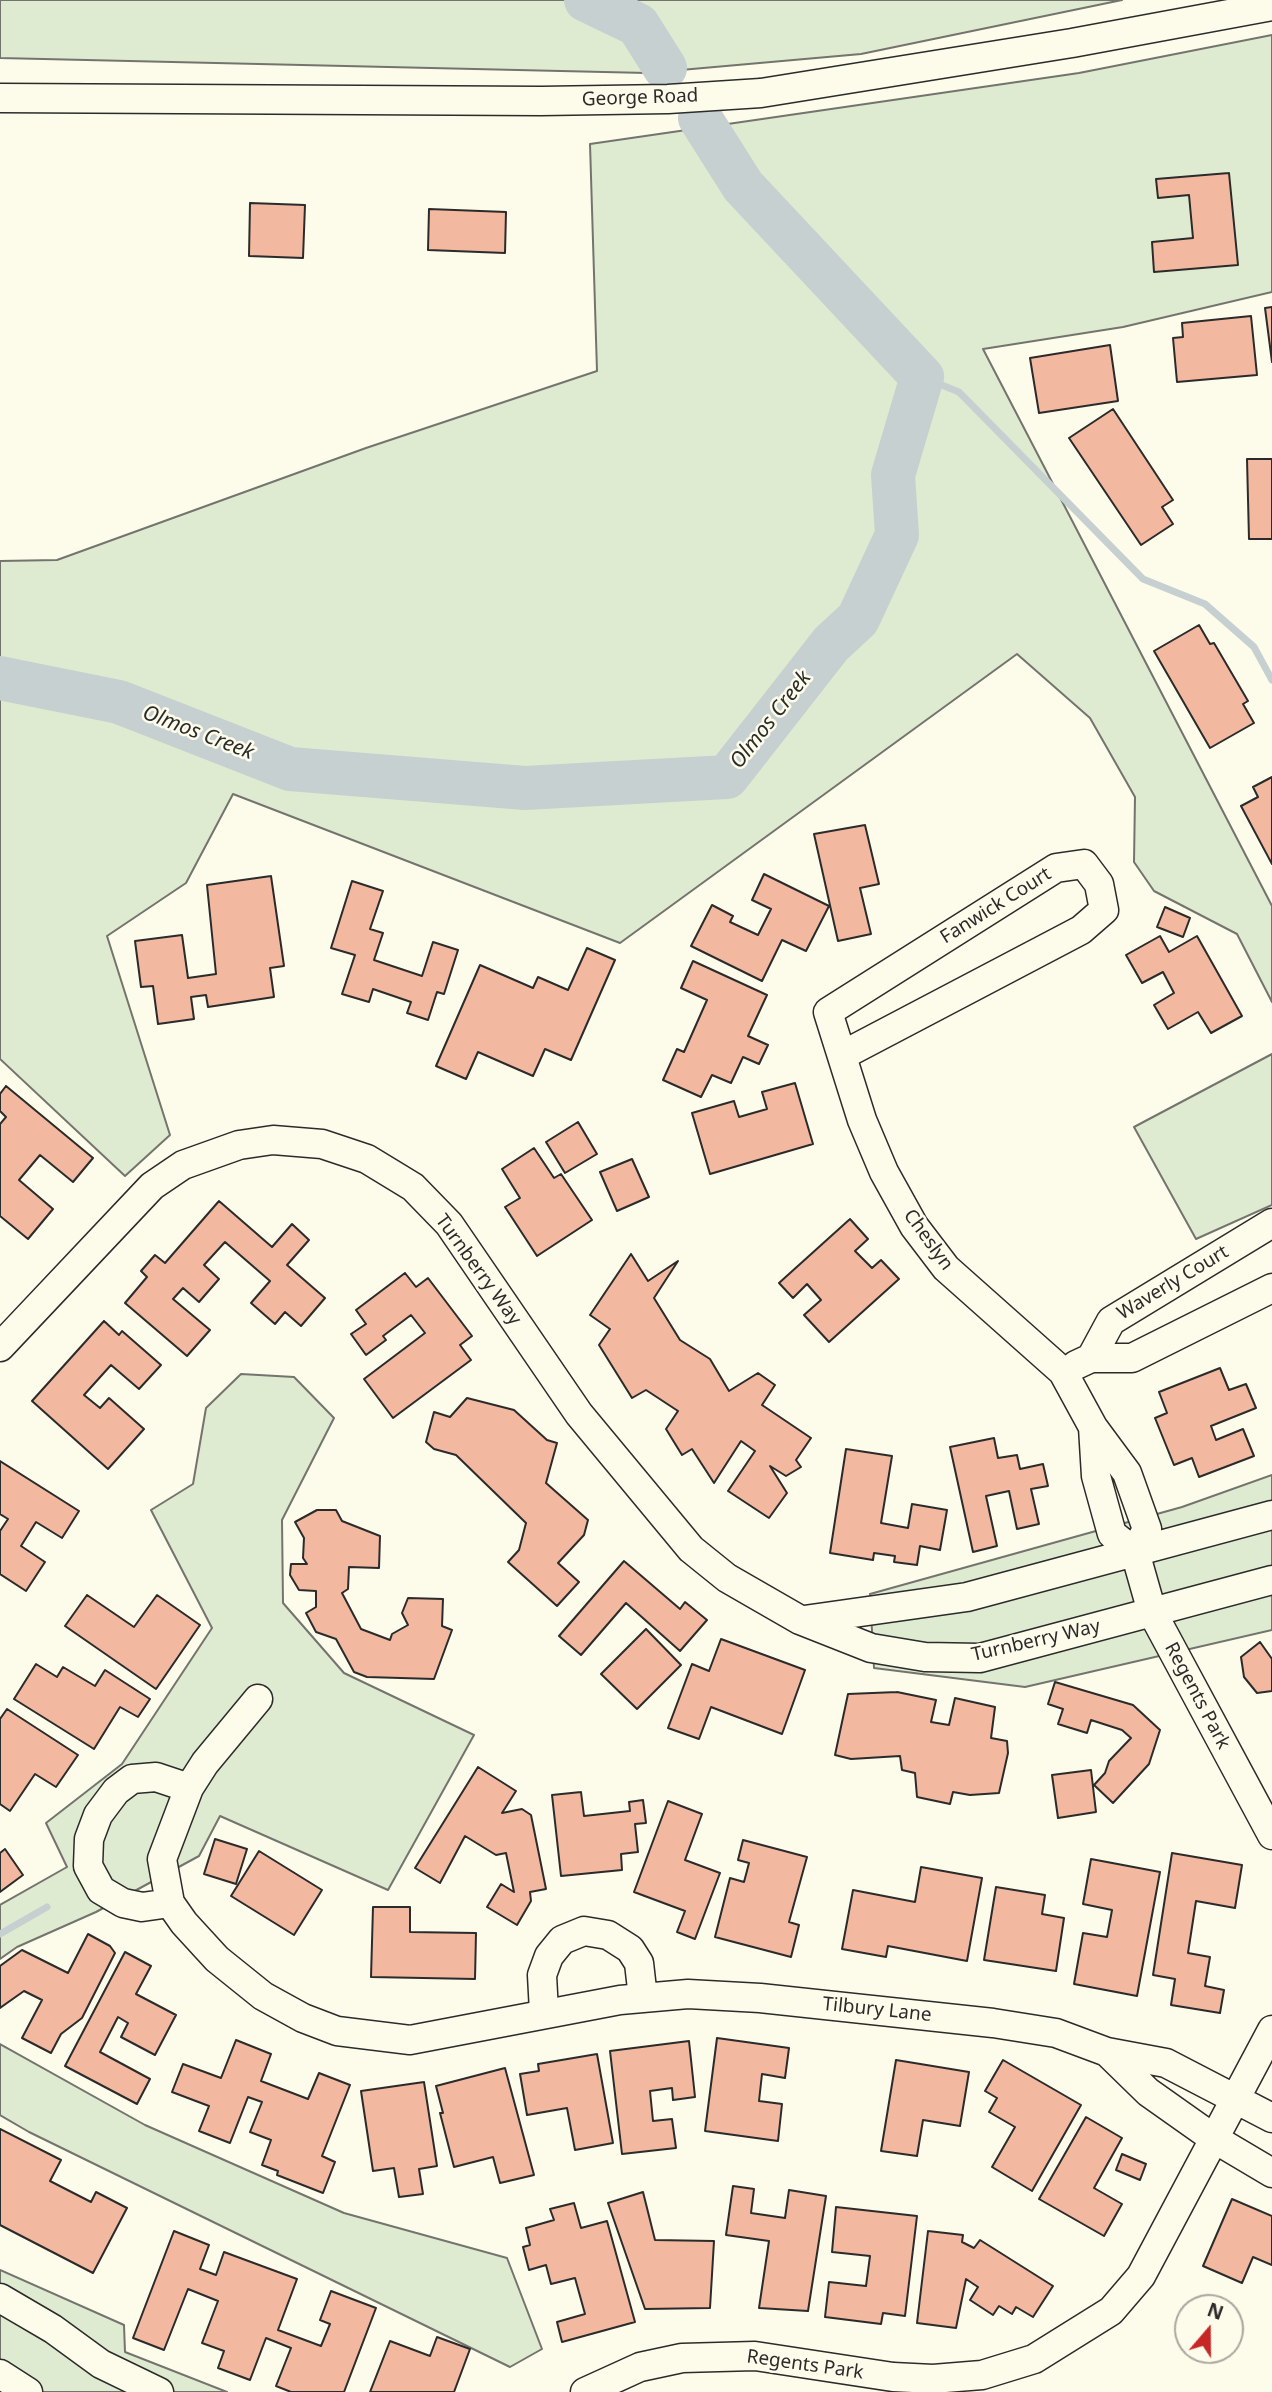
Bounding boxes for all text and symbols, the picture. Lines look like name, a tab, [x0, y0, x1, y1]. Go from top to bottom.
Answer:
street label: George Road	[581, 85, 699, 111]
water label: Olmos Creek	[725, 666, 817, 774]
water label: Olmos Creek	[139, 700, 257, 766]
street label: Fanwick Court	[936, 863, 1056, 949]
street label: Cheslyn	[898, 1205, 958, 1275]
street label: Turnberry Way	[430, 1210, 526, 1330]
street label: Waverly Court	[1113, 1241, 1233, 1325]
street label: Turnberry Way	[969, 1615, 1103, 1667]
street label: Regents Park	[1159, 1639, 1235, 1753]
street label: Tilbury Lane	[821, 1993, 933, 2027]
north arrow	[1174, 2294, 1244, 2364]
text: N	[1204, 2296, 1227, 2326]
street label: Regents Park	[745, 2346, 865, 2384]

